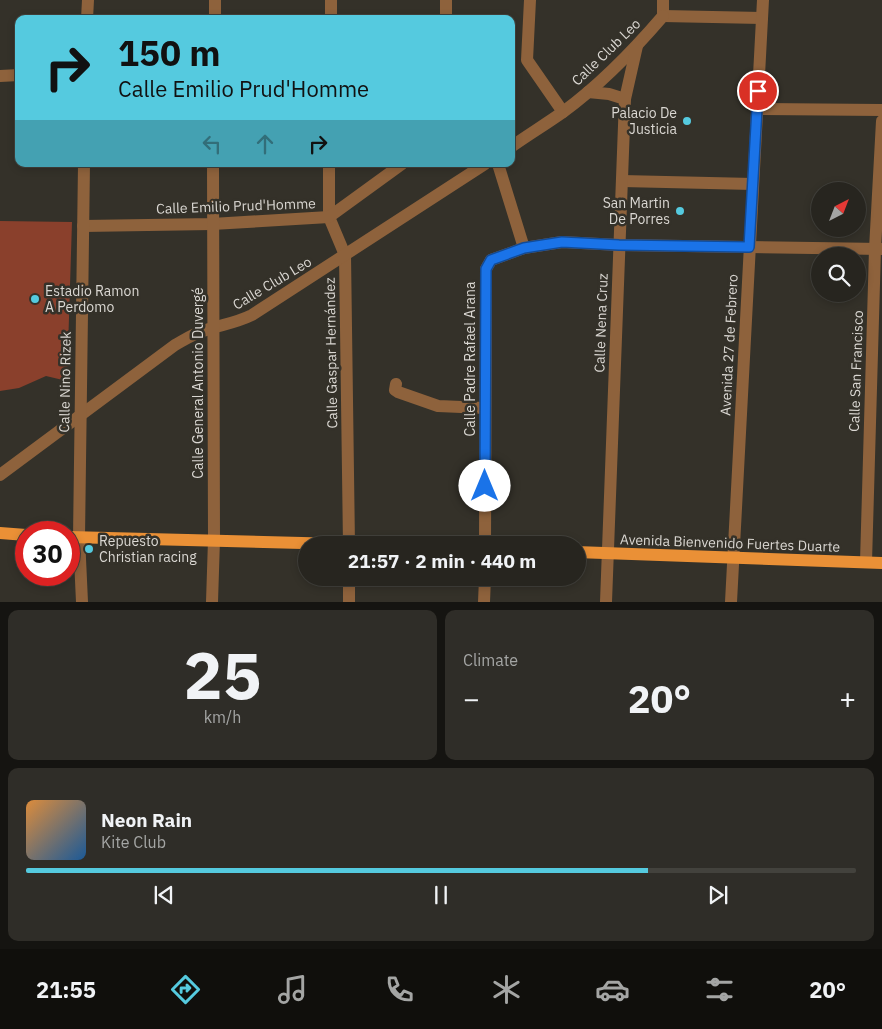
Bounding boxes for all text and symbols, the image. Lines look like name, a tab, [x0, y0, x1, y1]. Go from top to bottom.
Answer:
street label: Calle Club Leo	[568, 15, 644, 89]
text: 150 m	[118, 30, 221, 76]
icon: right	[35, 35, 100, 100]
pin	[737, 70, 779, 112]
text: Calle Emilio Prud'Homme	[118, 74, 369, 103]
icon: arrive	[744, 77, 772, 105]
place label: Palacio De Justicia	[611, 104, 678, 138]
marker: Palacio De Justicia	[681, 115, 693, 127]
icon: left	[198, 130, 226, 158]
icon: ahead	[251, 130, 279, 158]
icon: right	[304, 130, 332, 158]
north arrow	[811, 182, 866, 238]
map controls	[811, 182, 866, 302]
street label: Calle Emilio Prud'Homme	[156, 194, 317, 218]
place label: San Martin De Porres	[603, 194, 670, 228]
marker: San Martin De Porres	[674, 205, 686, 217]
button: search	[811, 247, 866, 302]
street label: Calle Club Leo	[229, 252, 315, 314]
street label: Calle Nena Cruz	[590, 273, 612, 373]
street label: Avenida 27 de Febrero	[716, 274, 742, 416]
street label: Calle Gaspar Hernández	[321, 277, 341, 429]
street label: Calle Padre Rafael Arana	[461, 281, 479, 436]
place label: Estadio Ramon A Perdomo	[45, 282, 139, 316]
street label: Calle General Antonio Duvergé	[189, 287, 207, 479]
marker: Estadio Ramon A Perdomo	[29, 293, 41, 305]
street label: Calle San Francisco	[845, 310, 867, 432]
street label: Calle Nino Rizek	[55, 331, 75, 433]
position arrow	[458, 459, 510, 511]
speed limit sign: 30	[15, 521, 80, 586]
street label: Avenida Bienvenido Fuertes Duarte	[620, 530, 841, 556]
place label: Repuesto Christian racing	[99, 532, 197, 566]
marker: Repuesto Christian racing	[83, 543, 95, 555]
text: 21:57 · 2 min · 440 m	[348, 549, 536, 573]
text: 25	[183, 632, 262, 717]
text: Climate	[463, 650, 518, 670]
text: 20°	[628, 674, 691, 723]
text: −	[463, 680, 480, 717]
text: +	[839, 680, 856, 717]
text: km/h	[204, 707, 241, 727]
text: Neon Rain	[101, 808, 192, 832]
text: Kite Club	[101, 832, 166, 852]
icon: previous	[150, 881, 178, 909]
icon: pause	[427, 881, 455, 909]
icon: next	[704, 881, 732, 909]
icon: directions	[168, 972, 203, 1007]
icon: music	[275, 972, 310, 1007]
icon: phone	[382, 972, 417, 1007]
icon: climate	[489, 972, 524, 1007]
icon: car	[595, 972, 630, 1007]
icon: filters	[702, 972, 737, 1007]
text: 21:55	[36, 975, 96, 1004]
text: 20°	[809, 975, 846, 1004]

